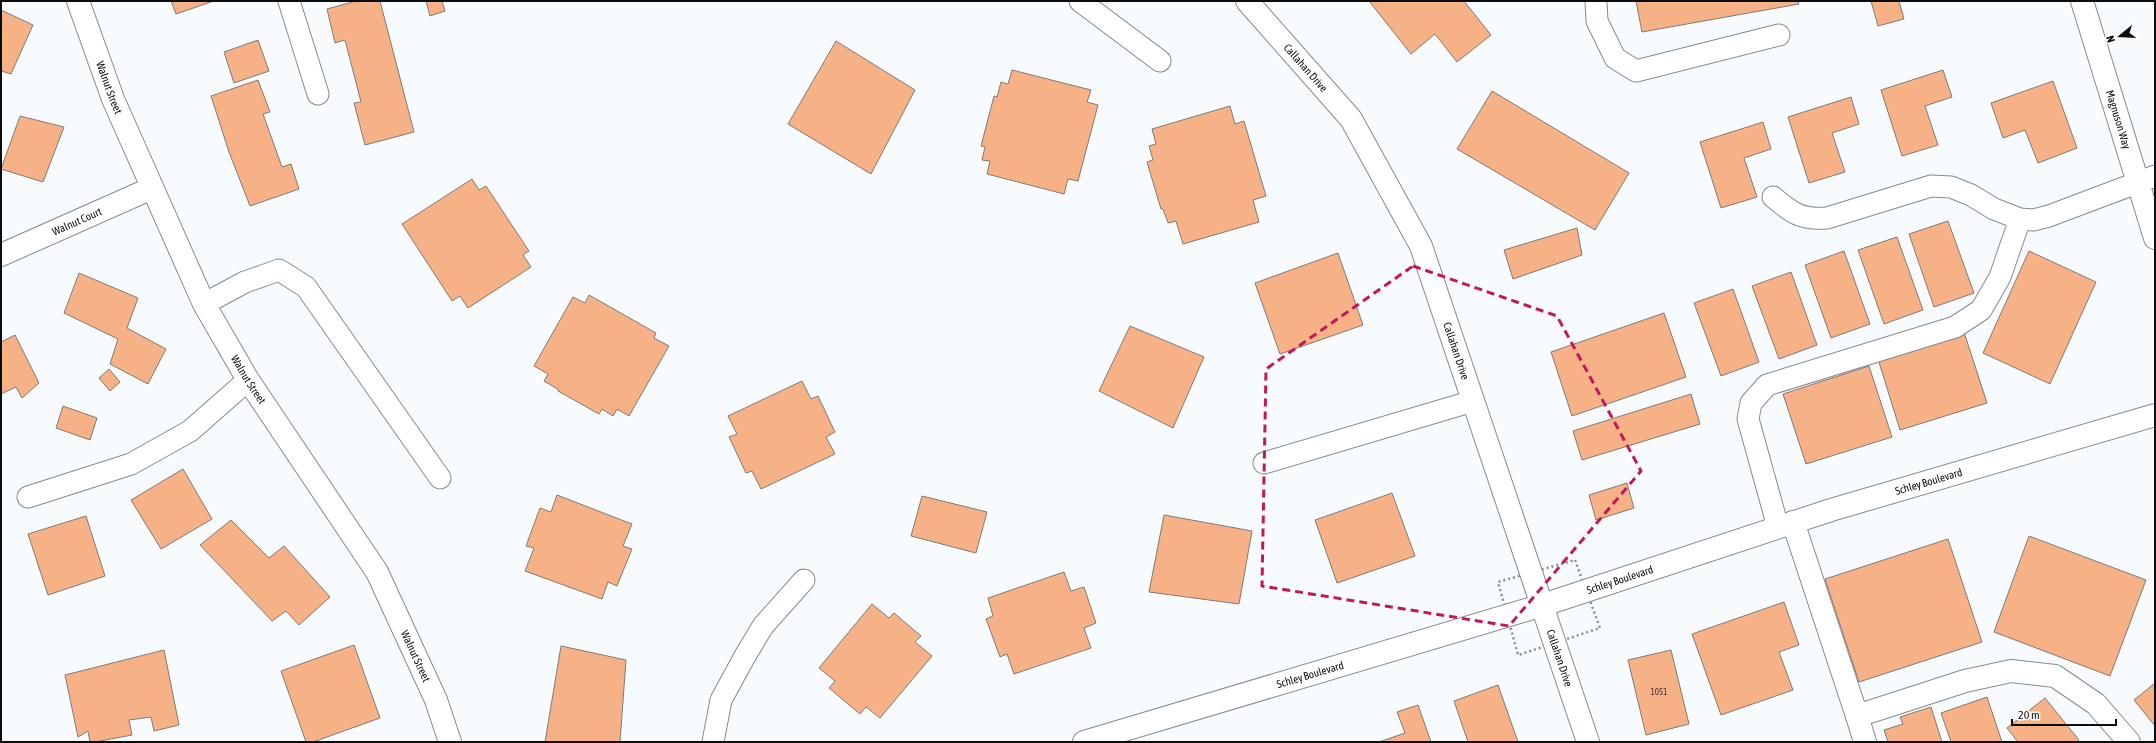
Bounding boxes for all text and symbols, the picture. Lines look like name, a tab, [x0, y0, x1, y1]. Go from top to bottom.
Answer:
north arrow	[2100, 16, 2140, 56]
text: N	[2104, 34, 2117, 44]
street label: Callahan Drive	[1282, 41, 1330, 94]
street label: Walnut Street	[94, 60, 125, 116]
street label: Magnuson Way	[2104, 89, 2133, 151]
street label: Walnut Court	[50, 205, 103, 238]
street label: Callahan Drive	[1441, 321, 1472, 381]
street label: Walnut Street	[229, 353, 268, 406]
street label: Schley Boulevard	[1894, 466, 1964, 497]
street label: Schley Boulevard	[1585, 563, 1655, 596]
street label: Walnut Street	[399, 628, 433, 684]
street label: Callahan Drive	[1544, 628, 1575, 688]
street label: Schley Boulevard	[1275, 659, 1345, 690]
house number: 1051	[1651, 687, 1667, 697]
scale bar	[2012, 701, 2116, 727]
text: 20 m	[2018, 708, 2040, 722]

